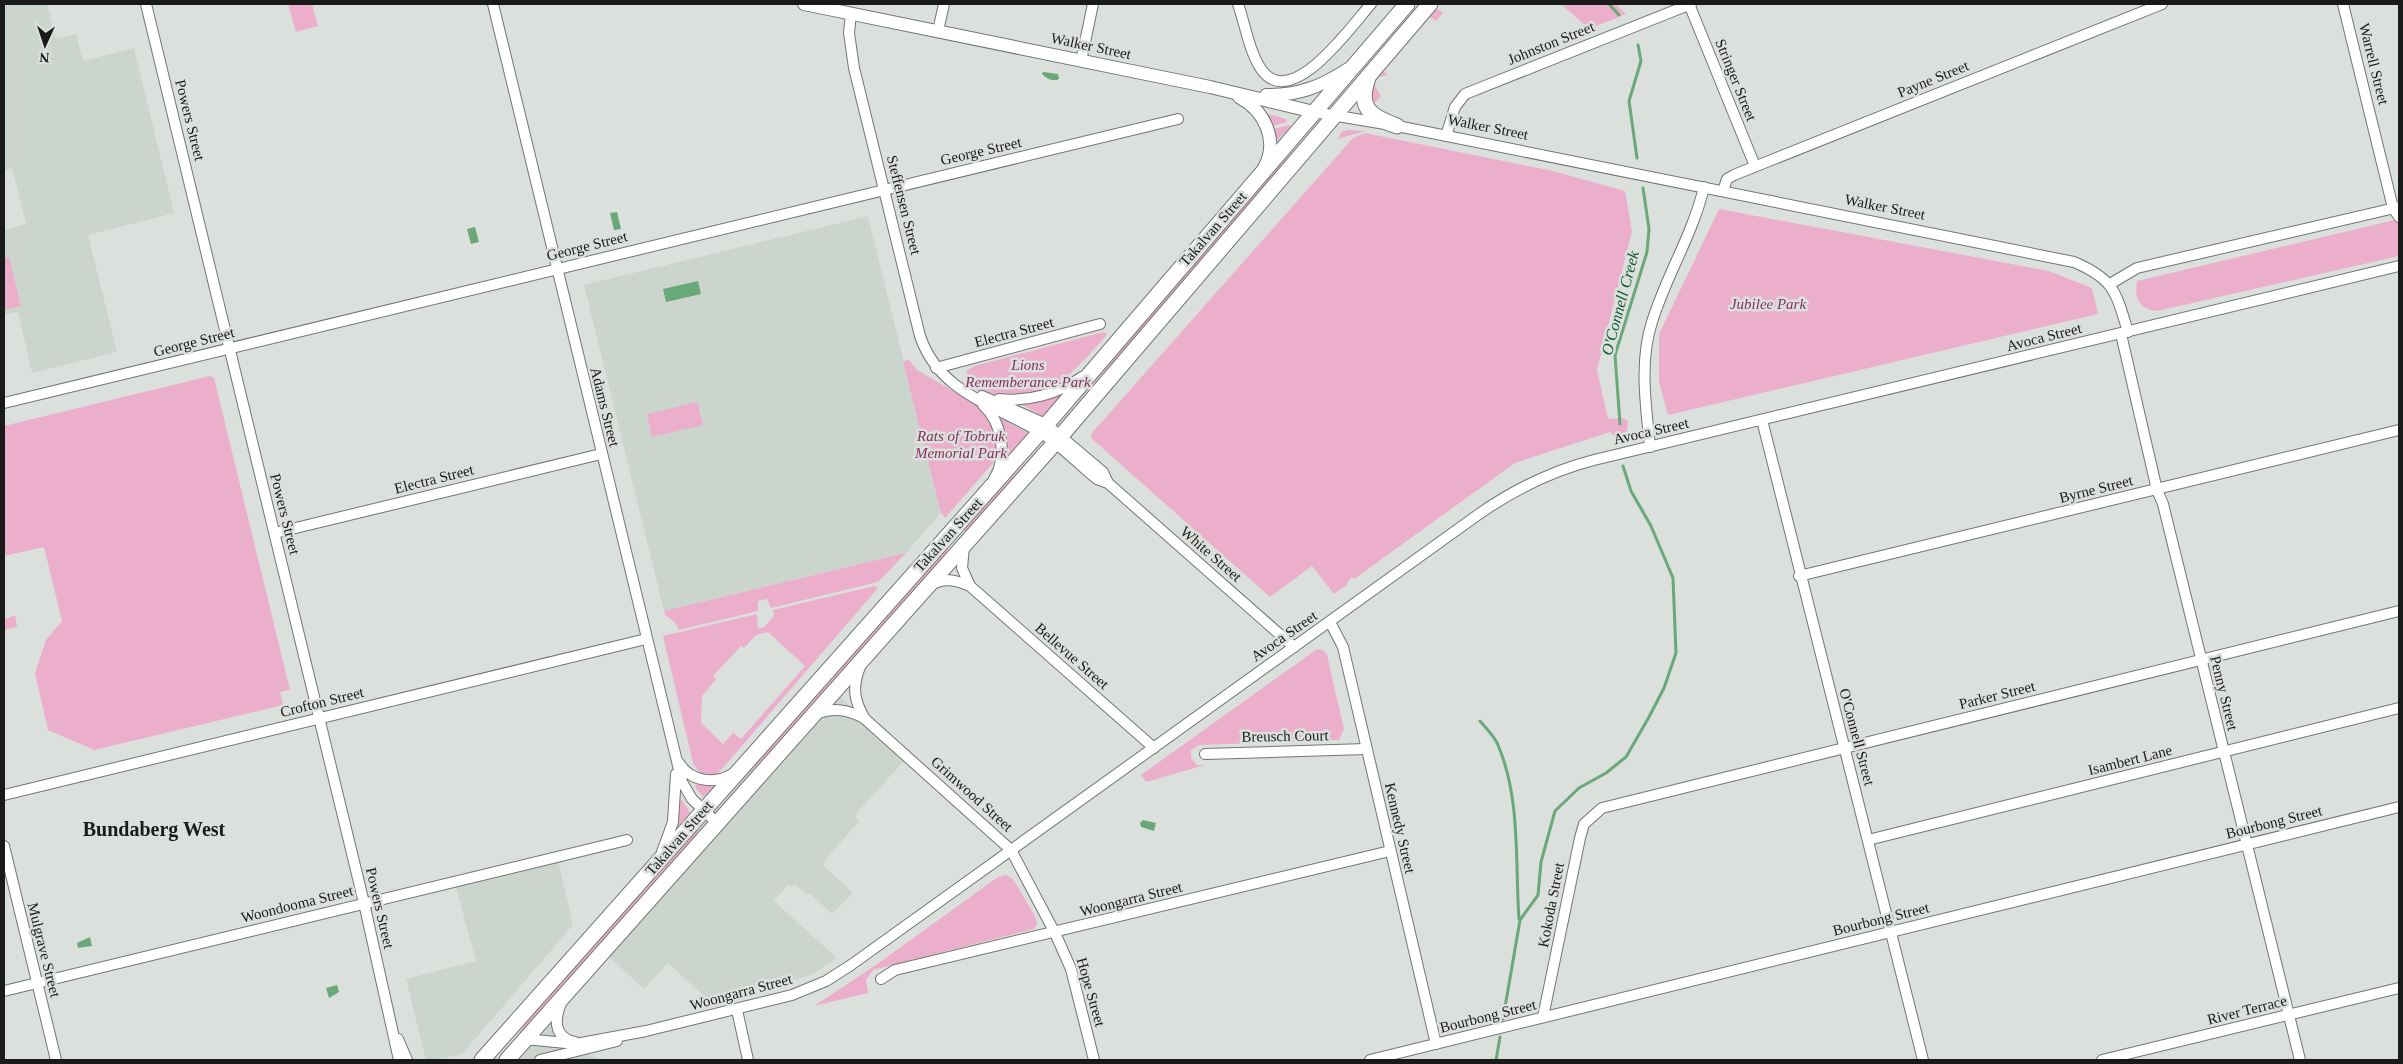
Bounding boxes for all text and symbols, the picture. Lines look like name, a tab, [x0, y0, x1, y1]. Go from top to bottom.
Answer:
street label: Johnston Street	[1505, 18, 1597, 68]
north arrow	[20, 20, 70, 70]
street label: Warrell Street	[2356, 22, 2392, 107]
street label: Walker Street	[1049, 30, 1133, 62]
street label: Stringer Street	[1712, 37, 1760, 124]
text: N	[39, 50, 50, 65]
street label: Payne Street	[1895, 57, 1972, 101]
street label: Powers Street	[172, 78, 208, 163]
street label: Walker Street	[1446, 111, 1530, 143]
street label: George Street	[939, 134, 1024, 168]
street label: Steffensen Street	[884, 154, 924, 257]
street label: Takalvan Street	[1176, 188, 1250, 270]
street label: Walker Street	[1843, 191, 1927, 223]
street label: George Street	[545, 228, 630, 264]
water label: O'Connell Creek	[1598, 248, 1642, 357]
park label: Jubilee Park	[1730, 296, 1806, 312]
street label: Electra Street	[973, 314, 1056, 350]
street label: Avoca Street	[2005, 320, 2084, 354]
street label: George Street	[152, 324, 237, 360]
park label: Lions Rememberance Park	[964, 357, 1091, 390]
street label: Adams Street	[587, 366, 623, 449]
street label: Avoca Street	[1612, 414, 1691, 447]
park label: Rats of Tobruk Memorial Park	[914, 428, 1007, 461]
street label: Electra Street	[393, 461, 476, 497]
street label: Powers Street	[267, 472, 303, 557]
street label: Byrne Street	[2057, 472, 2135, 506]
street label: Takalvan Street	[911, 494, 986, 575]
street label: White Street	[1177, 523, 1245, 585]
street label: Avoca Street	[1248, 607, 1321, 665]
street label: Bellevue Street	[1032, 620, 1113, 693]
street label: Penny Street	[2207, 654, 2241, 733]
street label: Parker Street	[1957, 678, 2038, 712]
street label: Crofton Street	[279, 684, 366, 720]
street label: O'Connell Street	[1836, 687, 1878, 788]
street label: Breusch Court	[1241, 727, 1329, 745]
street label: Isambert Lane	[2086, 742, 2174, 778]
street label: Grimwood Street	[928, 753, 1017, 835]
street label: Kennedy Street	[1382, 781, 1418, 876]
street label: Takalvan Street	[642, 797, 716, 879]
street label: Bourbong Street	[2224, 802, 2325, 842]
district label: Bundaberg West	[83, 818, 226, 841]
street label: Kokoda Street	[1535, 860, 1567, 949]
street label: Powers Street	[363, 866, 397, 951]
street label: Woongarra Street	[1078, 878, 1185, 919]
street label: Woondooma Street	[239, 882, 356, 926]
street label: Bourbong Street	[1831, 899, 1932, 939]
street label: Mulgrave Street	[24, 901, 64, 1000]
street label: Hope Street	[1073, 956, 1109, 1029]
street label: Woongarra Street	[688, 970, 795, 1013]
street label: River Terrace	[2206, 992, 2289, 1028]
street label: Bourbong Street	[1438, 996, 1539, 1036]

